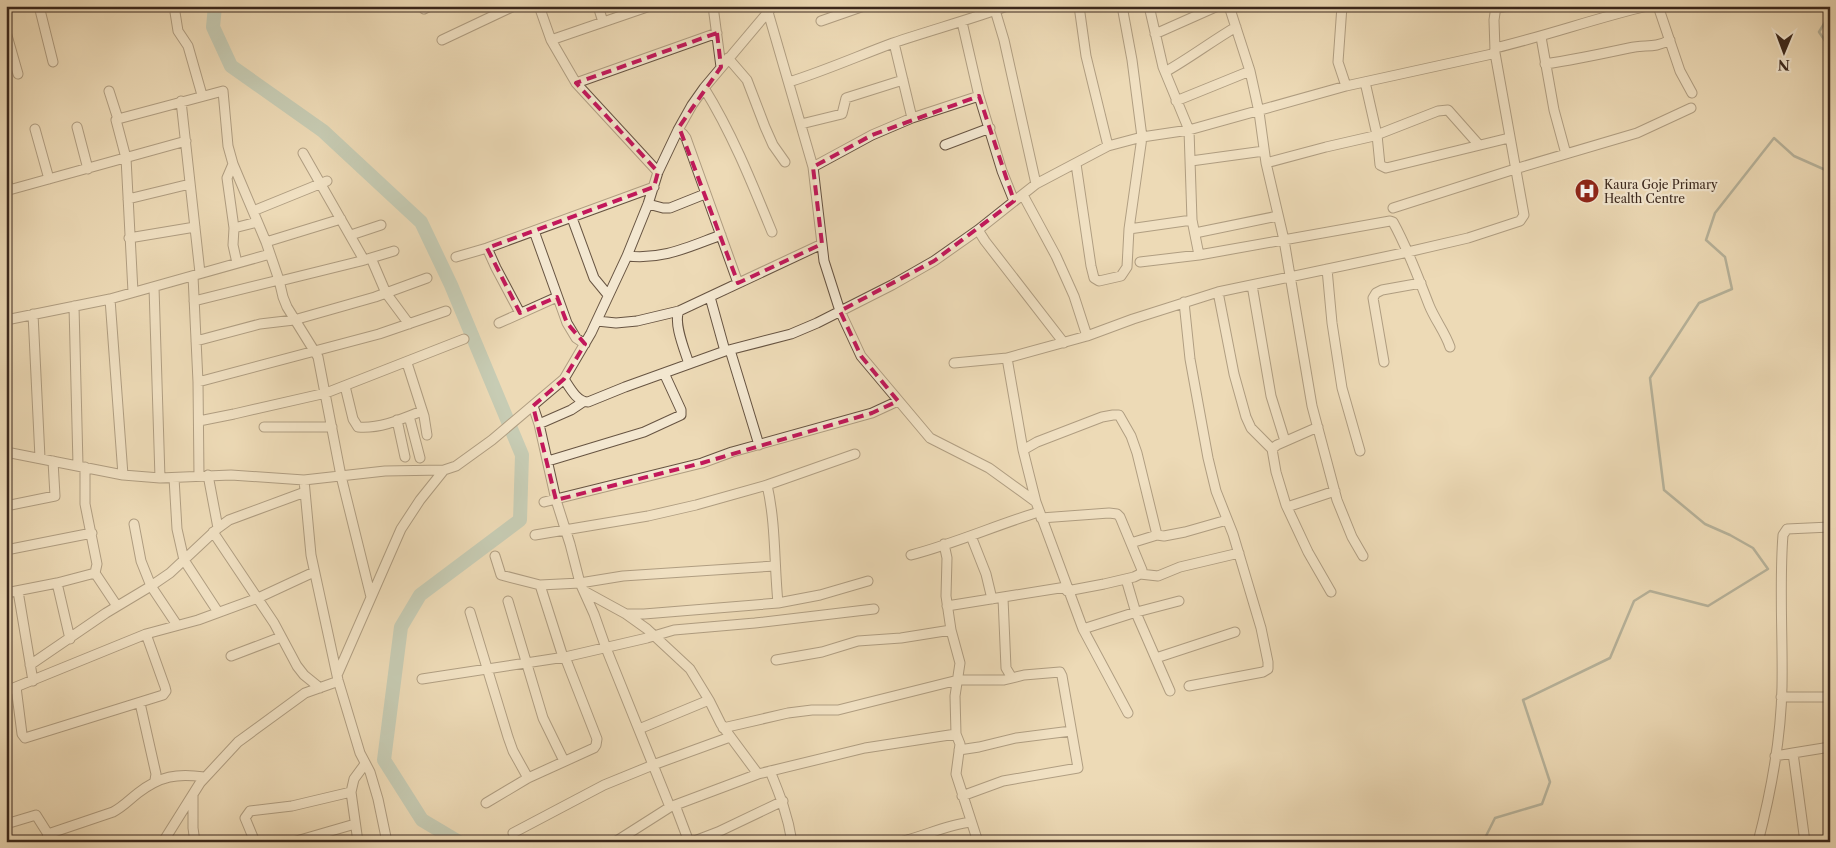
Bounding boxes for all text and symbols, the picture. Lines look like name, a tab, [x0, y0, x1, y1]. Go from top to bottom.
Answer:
north arrow	[1758, 28, 1808, 78]
text: N	[1778, 56, 1790, 74]
place label: Kaura Goje Primary Health Centre	[1604, 177, 1718, 206]
hospital icon: Kaura Goje Primary Health Centre	[1574, 178, 1600, 204]

